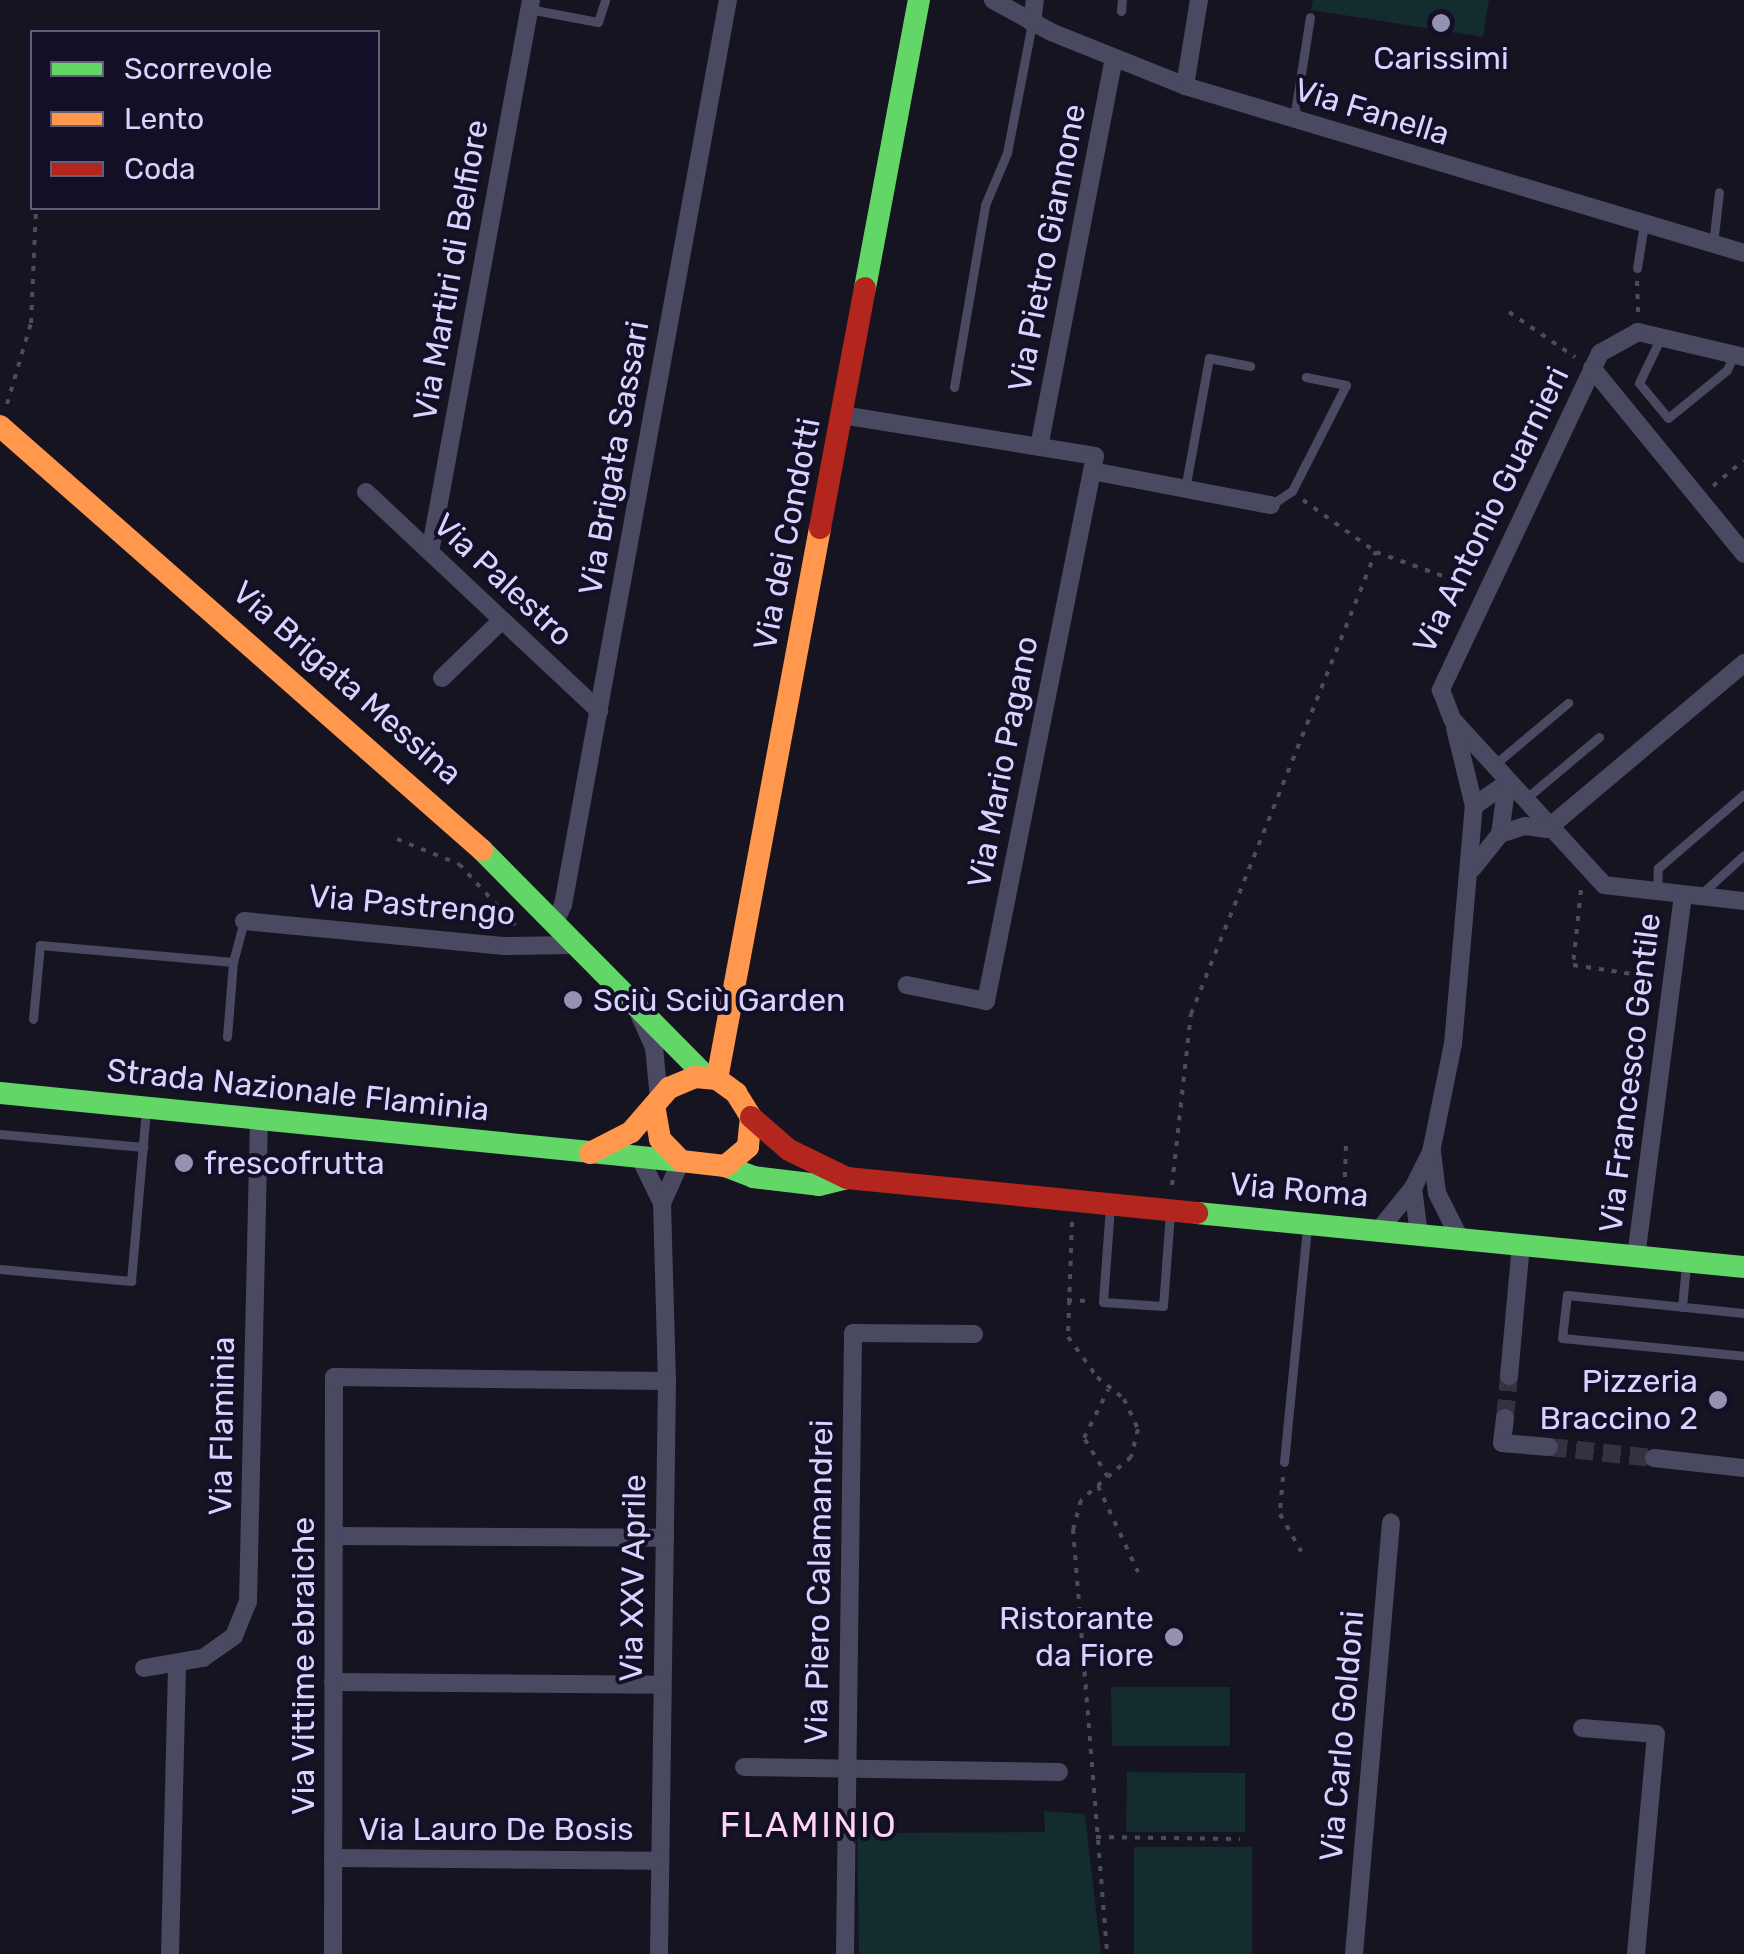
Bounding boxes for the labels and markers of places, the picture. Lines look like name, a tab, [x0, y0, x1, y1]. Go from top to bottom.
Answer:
marker: Carissimi	[1430, 12, 1452, 34]
place label: Carissimi	[1373, 39, 1509, 77]
place label: Sciù Sciù Garden	[593, 981, 845, 1019]
marker: Sciù Sciù Garden	[562, 989, 584, 1011]
place label: frescofrutta	[204, 1144, 385, 1182]
marker: frescofrutta	[173, 1152, 195, 1174]
place label: Pizzeria Braccino 2	[1540, 1363, 1698, 1438]
marker: Pizzeria Braccino 2	[1707, 1389, 1729, 1411]
place label: Ristorante da Fiore	[999, 1600, 1154, 1675]
marker: Ristorante da Fiore	[1163, 1626, 1185, 1648]

